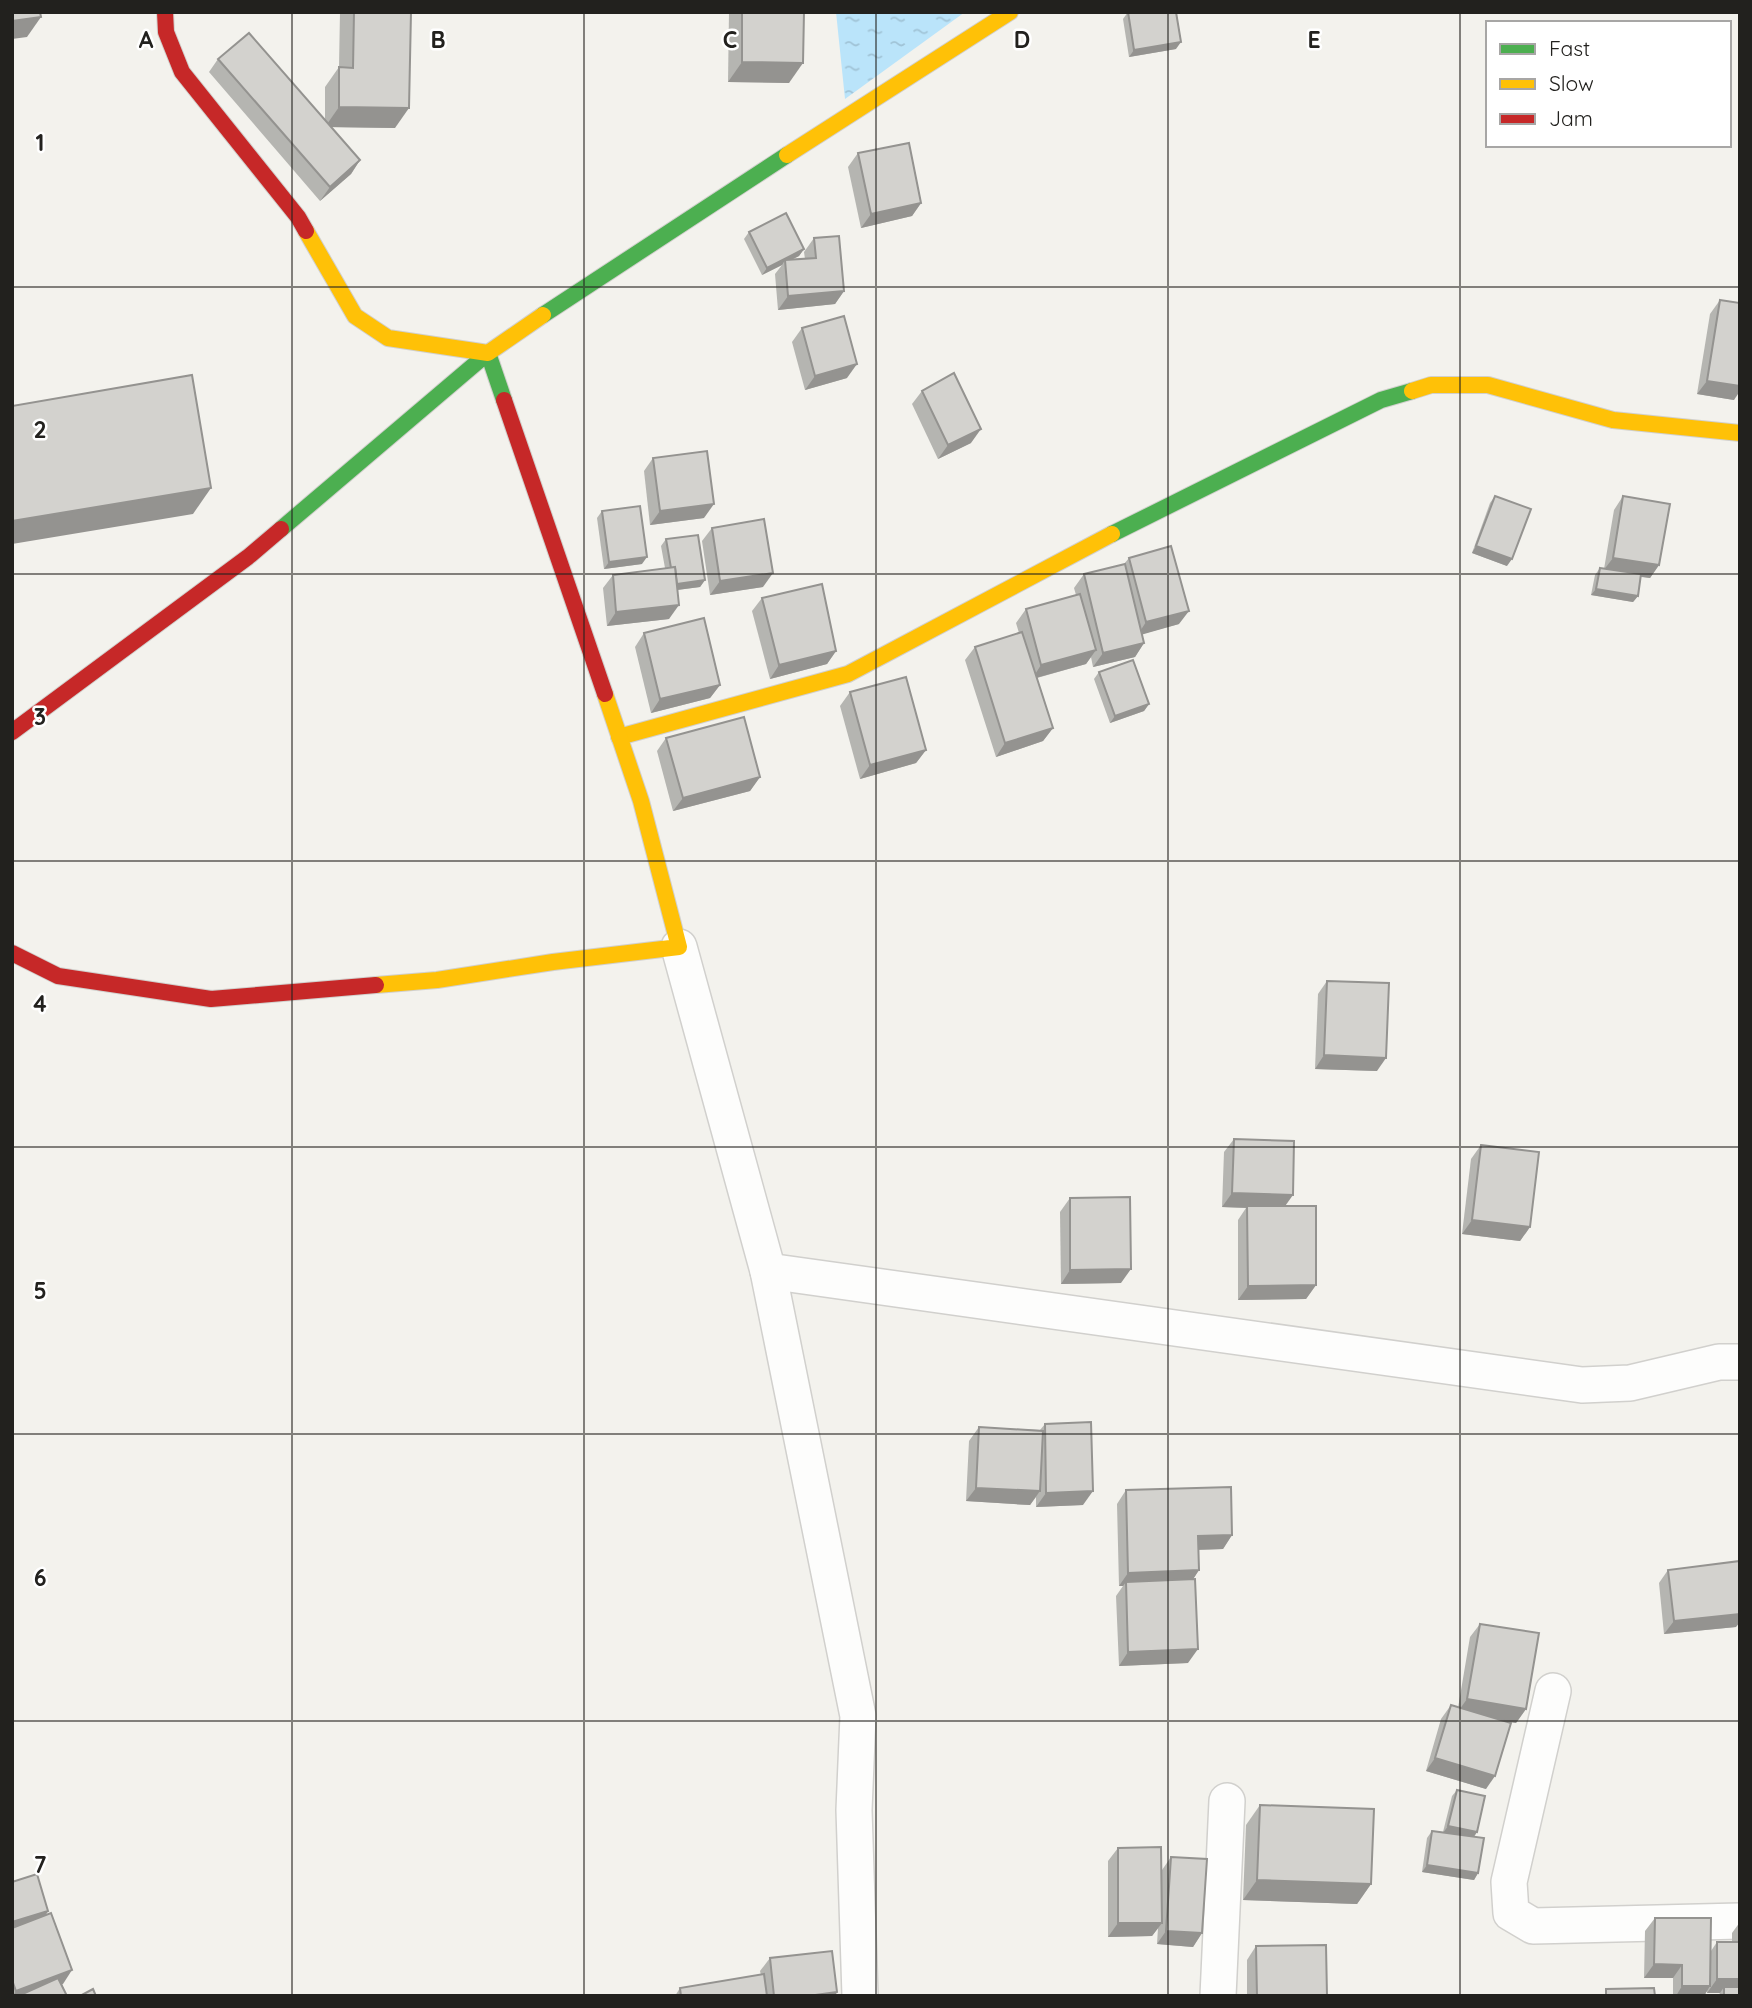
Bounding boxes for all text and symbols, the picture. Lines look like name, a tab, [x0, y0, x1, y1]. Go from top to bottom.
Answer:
legend	[1486, 21, 1731, 147]
text: A	[139, 25, 154, 54]
text: B	[430, 25, 446, 54]
text: C	[723, 25, 737, 54]
text: D	[1014, 25, 1030, 54]
text: E	[1307, 25, 1321, 54]
text: Fast	[1549, 35, 1590, 61]
text: Slow	[1549, 70, 1594, 96]
text: Jam	[1549, 105, 1593, 131]
text: 1	[36, 128, 44, 157]
text: 2	[33, 415, 47, 444]
text: 3	[34, 702, 46, 731]
text: 4	[33, 989, 47, 1018]
text: 5	[33, 1276, 47, 1305]
text: 6	[34, 1563, 46, 1592]
text: 7	[34, 1850, 47, 1879]

